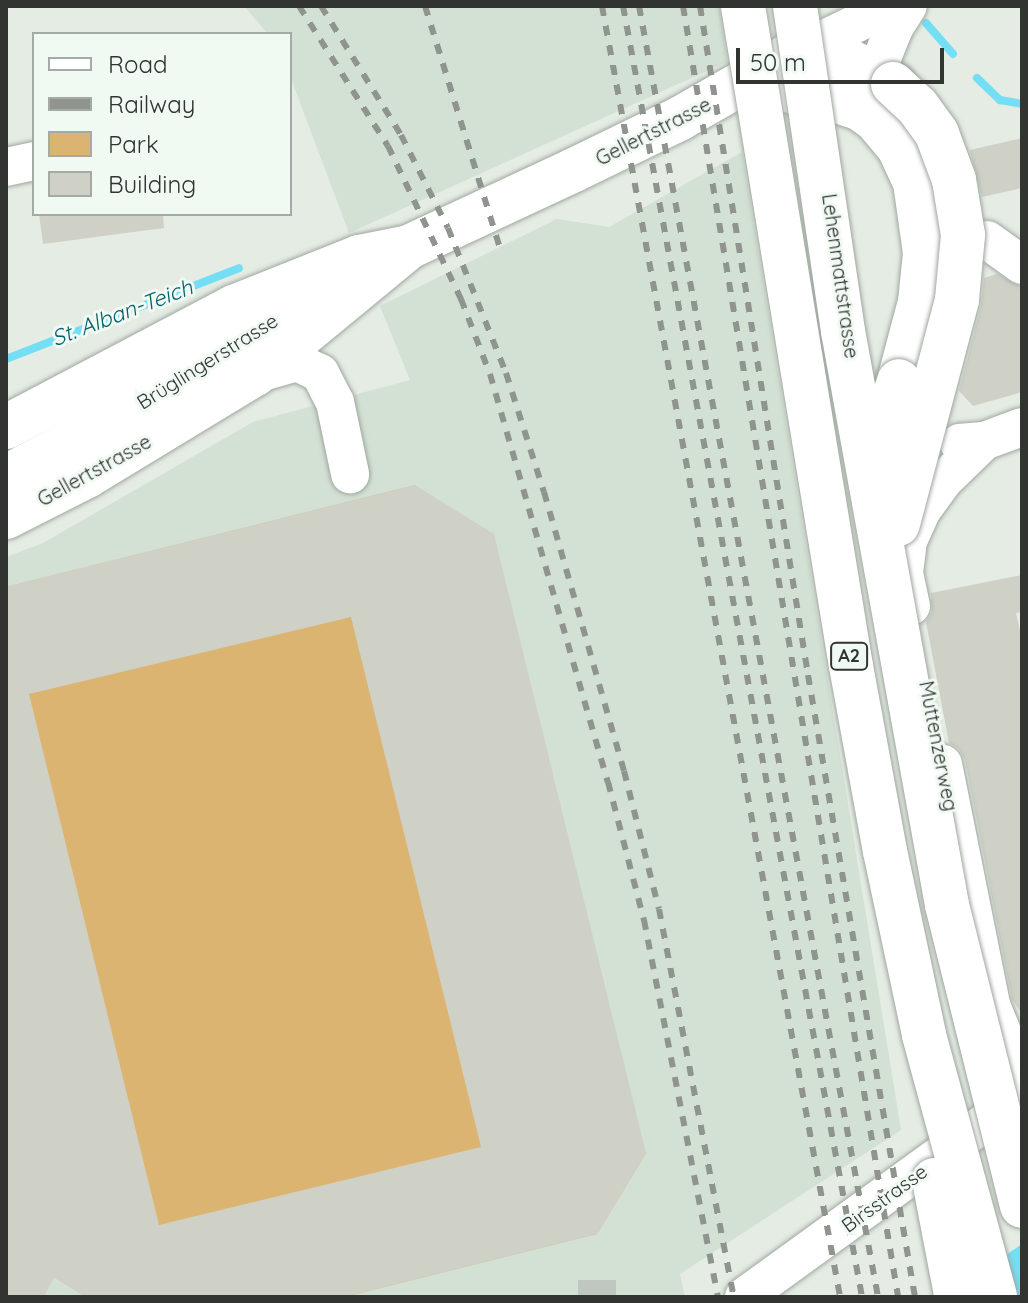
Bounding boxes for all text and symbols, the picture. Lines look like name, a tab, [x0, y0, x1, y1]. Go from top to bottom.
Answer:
legend	[32, 32, 292, 216]
scale bar	[740, 32, 948, 82]
text: 50 m	[750, 47, 806, 77]
text: Road	[108, 49, 168, 79]
text: Railway	[108, 89, 195, 119]
street label: Gellertstrasse	[591, 92, 715, 170]
text: Park	[108, 129, 159, 159]
text: Building	[108, 169, 196, 199]
street label: Lehenmattstrasse	[818, 192, 864, 360]
water label: St. Alban-Teich	[48, 274, 196, 352]
street label: Brüglingerstrasse	[132, 308, 282, 414]
street label: Gellertstrasse	[33, 429, 155, 511]
road number: A2	[829, 642, 869, 670]
street label: Muttenzerweg	[915, 679, 963, 813]
street label: Birsstrasse	[836, 1159, 932, 1237]

